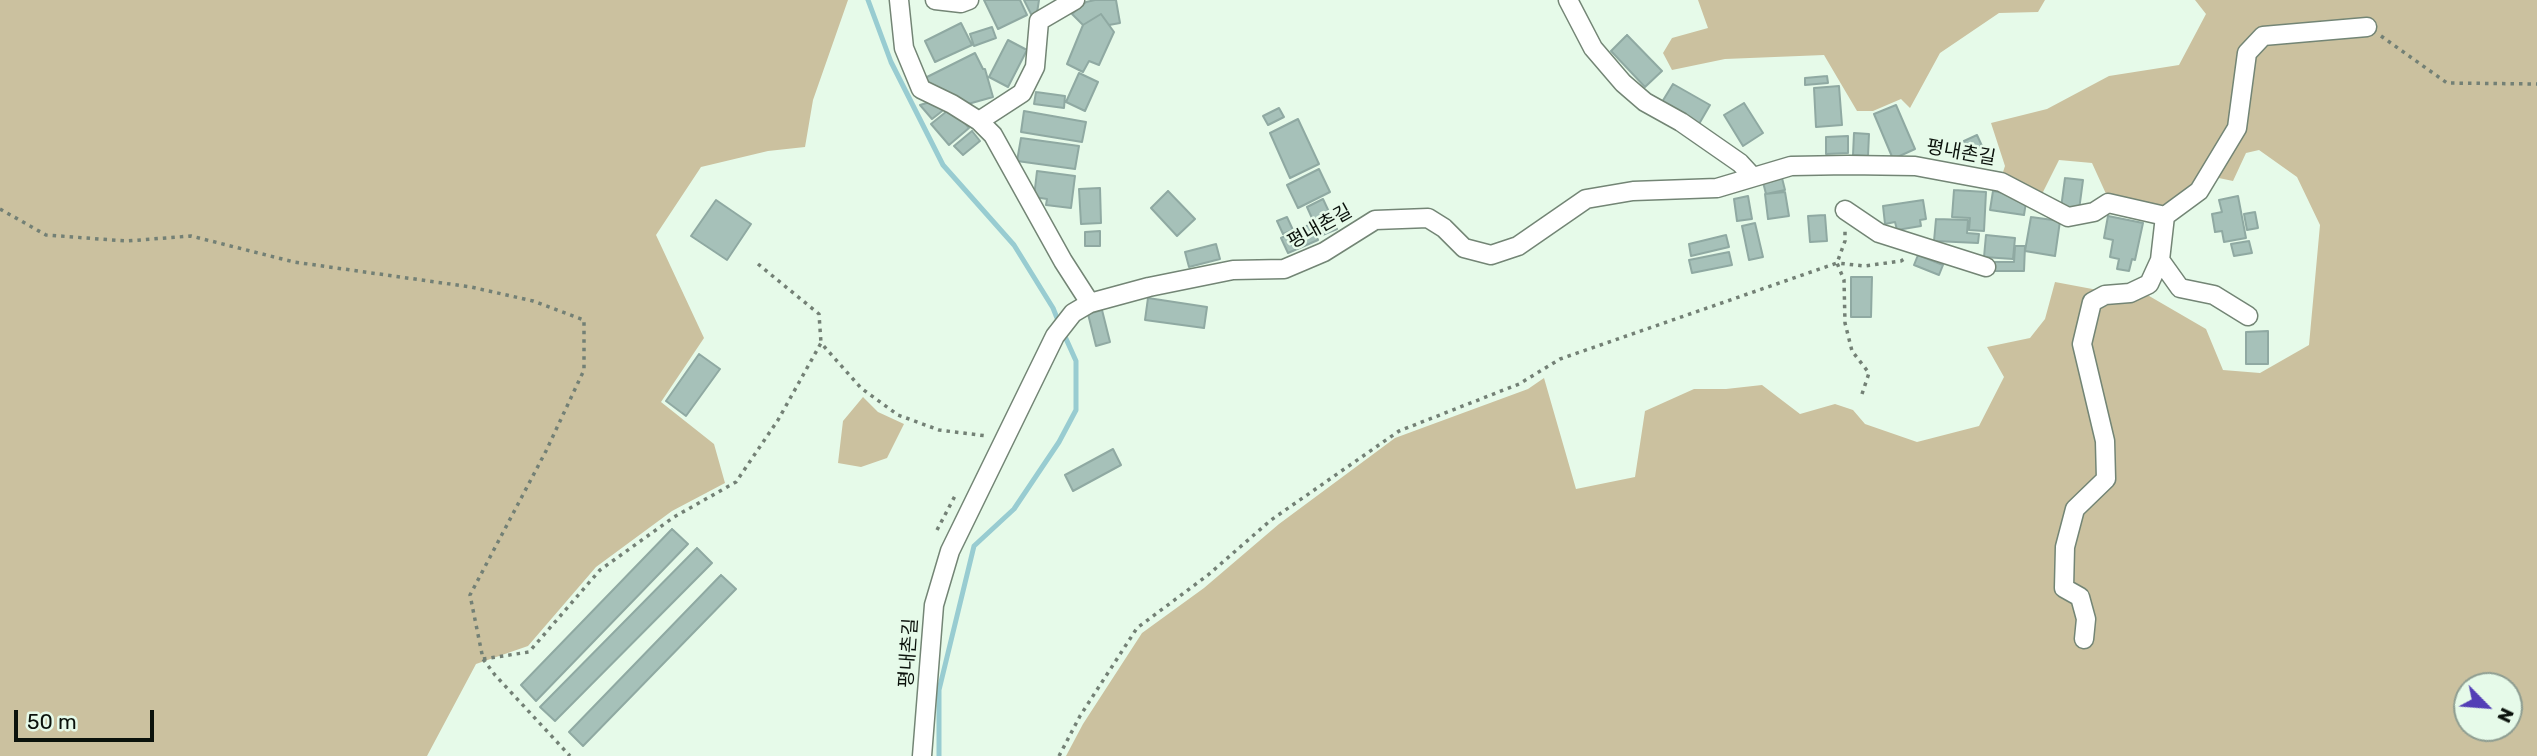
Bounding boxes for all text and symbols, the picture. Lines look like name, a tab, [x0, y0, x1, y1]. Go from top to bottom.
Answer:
street label: 평내촌길	[1925, 136, 1997, 170]
street label: 평내촌길	[1284, 200, 1356, 254]
street label: 평내촌길	[895, 617, 923, 689]
north arrow	[2453, 672, 2523, 742]
scale bar	[18, 696, 158, 740]
text: N	[2492, 704, 2519, 726]
text: 50 m	[27, 709, 77, 734]

